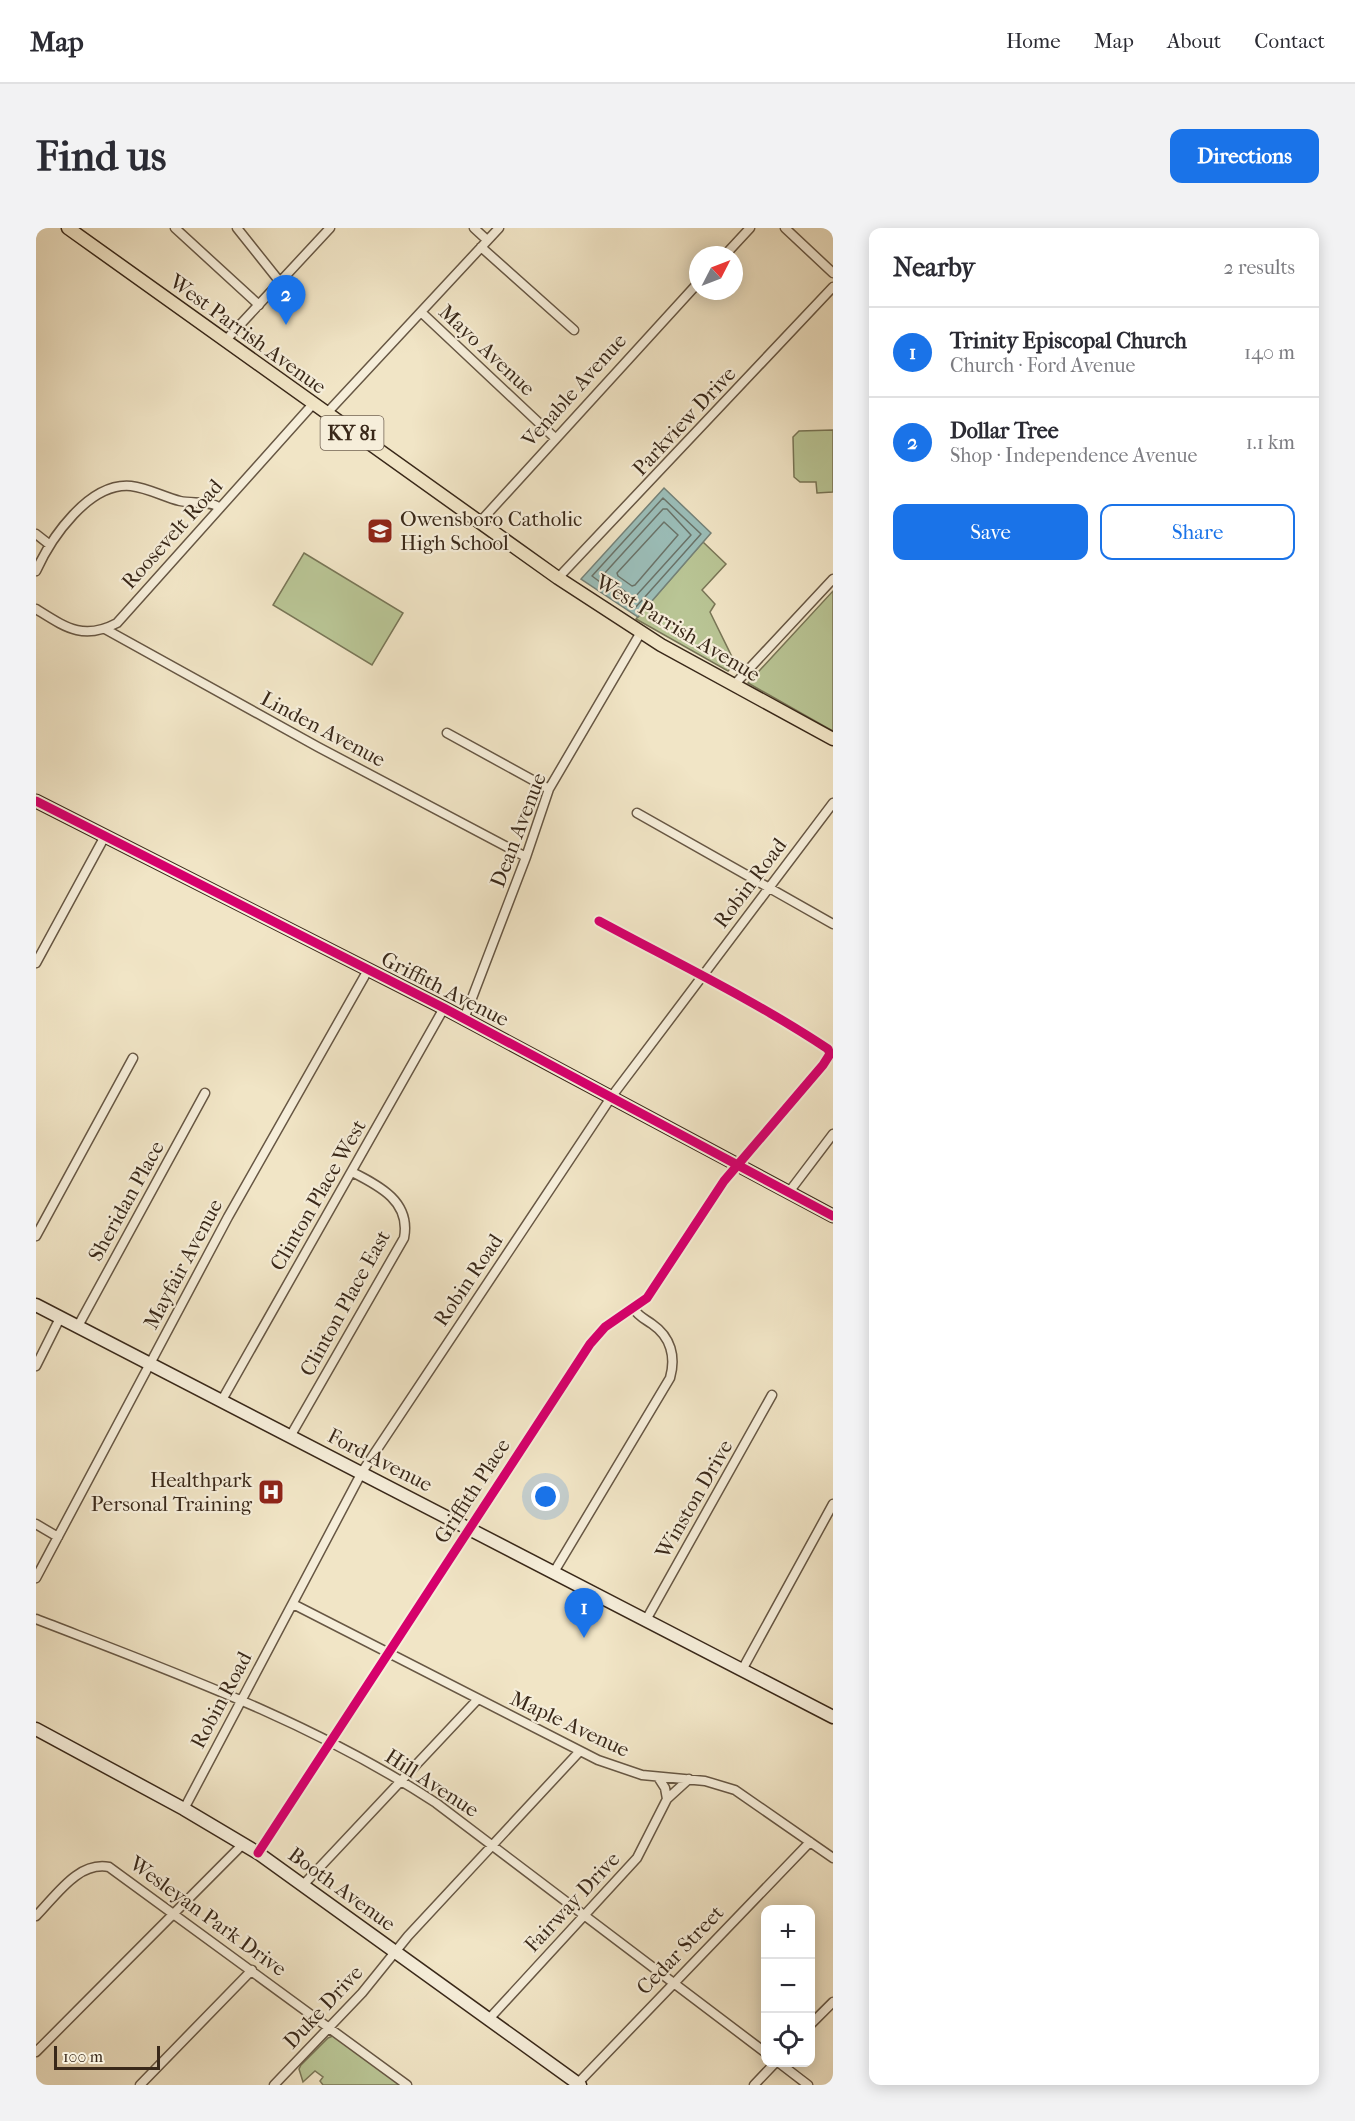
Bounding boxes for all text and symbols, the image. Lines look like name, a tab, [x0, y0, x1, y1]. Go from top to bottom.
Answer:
text: Map	[30, 25, 84, 58]
text: Home	[1006, 29, 1061, 53]
text: Map	[1094, 29, 1134, 53]
text: About	[1167, 29, 1221, 53]
text: Contact	[1254, 29, 1325, 53]
button: Directions	[1170, 129, 1319, 183]
text: Find us	[36, 132, 166, 181]
north arrow	[689, 246, 743, 300]
text: Nearby	[893, 252, 975, 283]
text: 2 results	[1224, 256, 1295, 279]
street label: West Parrish Avenue	[164, 269, 331, 399]
pin: 2	[266, 276, 306, 325]
street label: Mayo Avenue	[434, 300, 540, 400]
street label: Venable Avenue	[516, 328, 631, 452]
text: Trinity Episcopal Church	[950, 328, 1187, 354]
text: 1	[909, 341, 916, 364]
text: 140 m	[1244, 341, 1295, 364]
text: Church · Ford Avenue	[950, 354, 1135, 377]
street label: Parkview Drive	[627, 362, 741, 480]
road number: KY 81	[320, 416, 384, 450]
text: Dollar Tree	[950, 418, 1059, 444]
text: 2	[907, 431, 918, 454]
text: 1.1 km	[1246, 431, 1295, 454]
text: Shop · Independence Avenue	[950, 444, 1197, 467]
street label: Roosevelt Road	[117, 474, 228, 594]
button: Save	[893, 504, 1088, 560]
button: Share	[1100, 504, 1295, 560]
place label: Owensboro Catholic High School	[400, 507, 582, 555]
school or university icon: Owensboro Catholic High School	[365, 516, 395, 546]
street label: West Parrish Avenue	[591, 569, 764, 687]
street label: Linden Avenue	[257, 686, 389, 772]
street label: Dean Avenue	[485, 769, 551, 891]
street label: Robin Road	[709, 833, 792, 933]
street label: Griffith Avenue	[377, 947, 513, 1031]
street label: Clinton Place West	[265, 1115, 371, 1275]
street label: Sheridan Place	[83, 1137, 169, 1265]
street label: Mayfair Avenue	[139, 1195, 227, 1333]
street label: Clinton Place East	[295, 1225, 395, 1380]
street label: Robin Road	[428, 1229, 508, 1331]
street label: Ford Avenue	[324, 1423, 436, 1497]
street label: Griffith Place	[429, 1434, 515, 1548]
street label: Winston Drive	[650, 1436, 738, 1563]
place label: Healthpark Personal Training	[91, 1468, 253, 1516]
hospital icon: Healthpark Personal Training	[256, 1477, 286, 1507]
your location	[531, 1482, 560, 1511]
pin: 1	[564, 1588, 604, 1638]
street label: Robin Road	[186, 1647, 257, 1752]
street label: Maple Avenue	[507, 1686, 633, 1762]
street label: Hill Avenue	[381, 1744, 483, 1822]
street label: Booth Avenue	[284, 1842, 400, 1936]
street label: Fairway Drive	[520, 1847, 624, 1957]
street label: Wesleyan Park Drive	[124, 1850, 291, 1981]
street label: Cedar Street	[632, 1900, 729, 2000]
map controls	[761, 1905, 815, 2067]
button: +	[761, 1905, 815, 1959]
button: −	[761, 1959, 815, 2013]
street label: Duke Drive	[279, 1961, 367, 2053]
button: locate	[761, 2013, 815, 2067]
scale bar	[54, 2043, 160, 2070]
text: 100 m	[63, 2047, 103, 2066]

